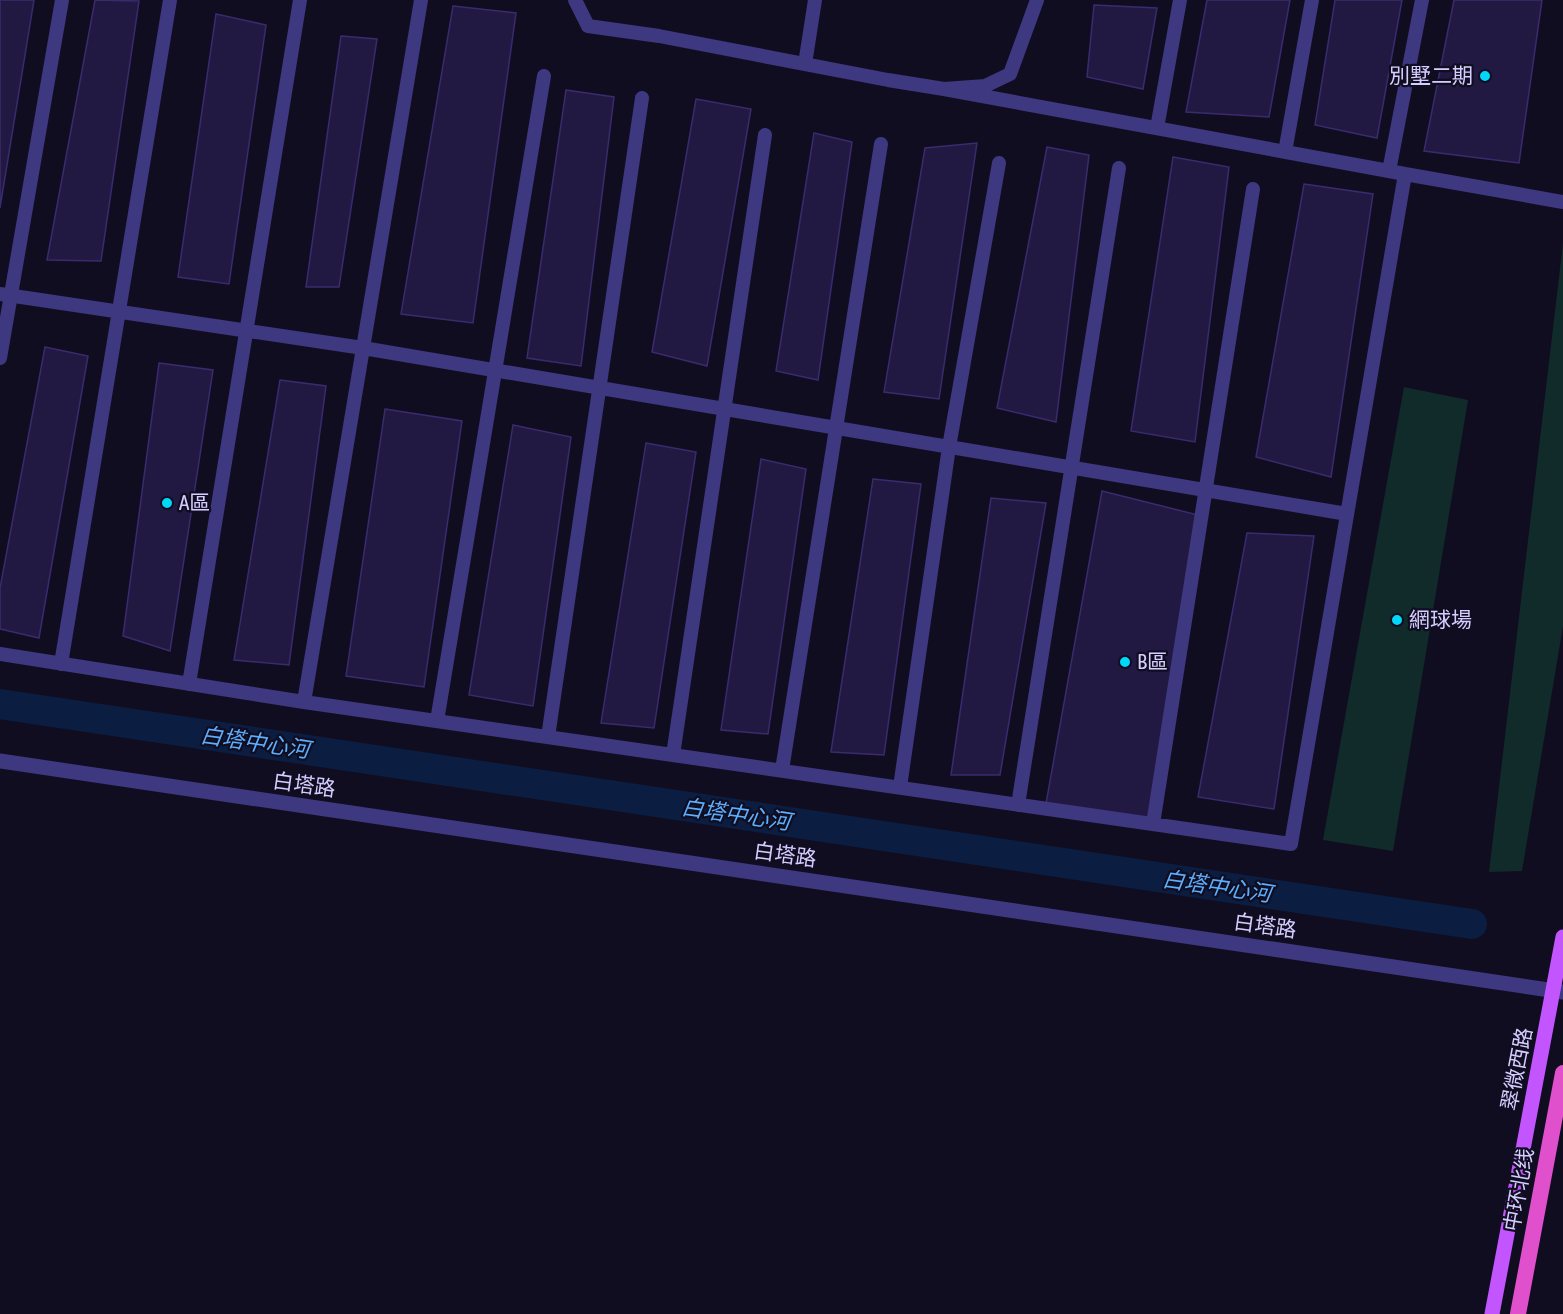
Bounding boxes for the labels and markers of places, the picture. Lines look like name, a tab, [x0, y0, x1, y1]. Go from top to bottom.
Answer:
place label: 別墅二期	[1389, 63, 1473, 87]
marker: 別墅二期	[1478, 69, 1492, 83]
place label: A區	[179, 490, 210, 514]
marker: A區	[160, 496, 174, 510]
place label: 網球場	[1409, 607, 1472, 631]
marker: 網球場	[1390, 613, 1404, 627]
place label: B區	[1137, 649, 1168, 673]
marker: B區	[1118, 655, 1132, 669]

